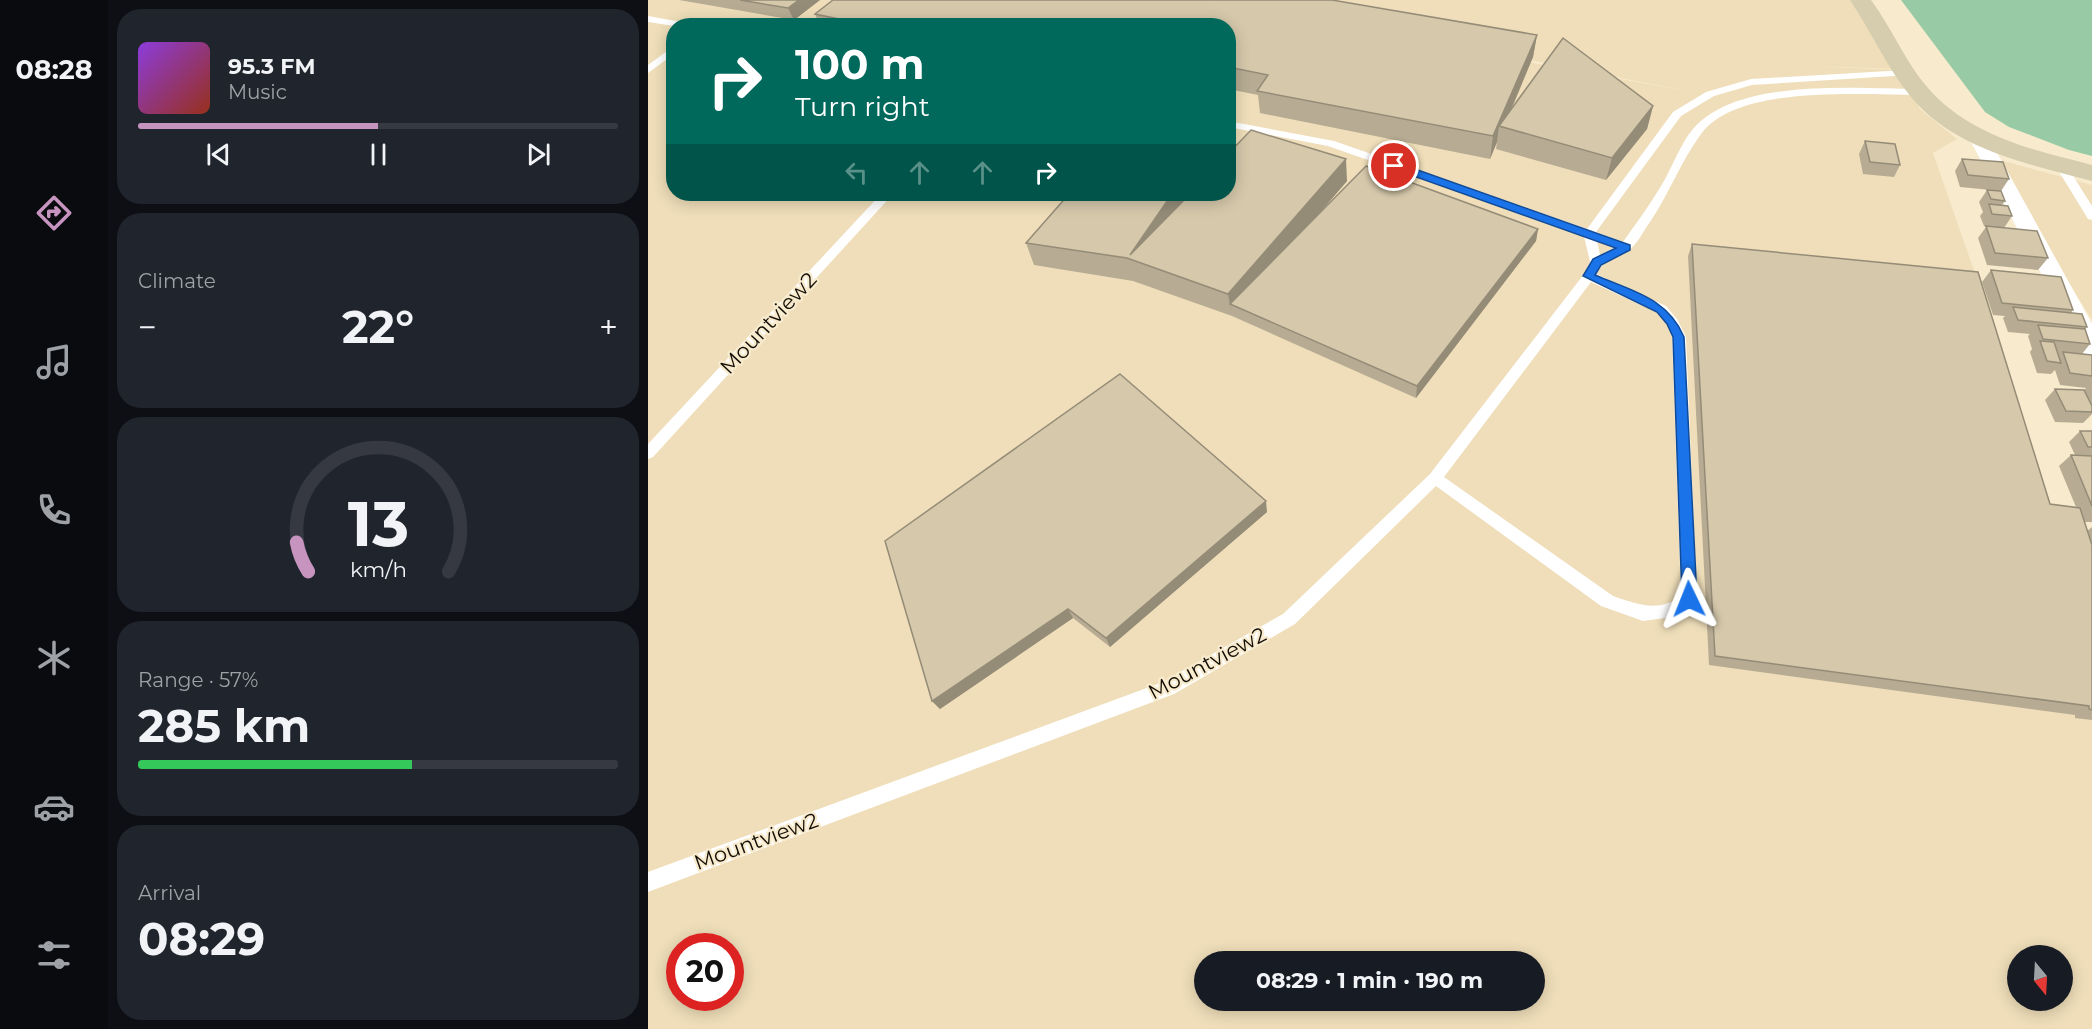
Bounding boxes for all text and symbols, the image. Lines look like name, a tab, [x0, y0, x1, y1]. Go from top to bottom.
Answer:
text: 100 m	[795, 38, 924, 90]
icon: right	[696, 42, 774, 120]
text: 08:28	[16, 53, 92, 86]
text: 95.3 FM	[228, 53, 315, 80]
text: Music	[228, 80, 287, 104]
text: Turn right	[795, 90, 930, 123]
icon: previous	[202, 138, 235, 171]
icon: pause	[362, 138, 395, 171]
icon: next	[522, 138, 555, 171]
pin	[1368, 140, 1419, 191]
icon: arrive	[1377, 149, 1410, 182]
icon: left	[840, 156, 873, 189]
icon: ahead	[903, 156, 936, 189]
icon: ahead	[966, 156, 999, 189]
icon: right	[1029, 156, 1062, 189]
icon: directions	[33, 192, 75, 234]
street label: Mountview2	[715, 267, 821, 379]
text: Climate	[138, 269, 216, 293]
text: 22°	[342, 299, 414, 354]
text: −	[138, 307, 157, 347]
text: +	[599, 307, 618, 347]
icon: music	[33, 341, 75, 383]
text: 13	[347, 486, 409, 562]
icon: phone	[33, 489, 75, 531]
text: km/h	[349, 556, 407, 582]
position arrow	[1657, 567, 1721, 631]
street label: Mountview2	[1144, 621, 1270, 705]
icon: climate	[33, 637, 75, 679]
text: Range · 57%	[138, 668, 258, 692]
text: 285 km	[138, 698, 310, 753]
icon: car	[33, 786, 75, 828]
street label: Mountview2	[691, 807, 821, 875]
text: Arrival	[138, 881, 201, 905]
text: 08:29	[138, 911, 265, 966]
speed limit sign: 20	[666, 933, 744, 1011]
icon: filters	[33, 934, 75, 976]
north arrow	[2007, 945, 2073, 1011]
map controls	[2007, 945, 2073, 1011]
text: 08:29 · 1 min · 190 m	[1256, 967, 1483, 994]

